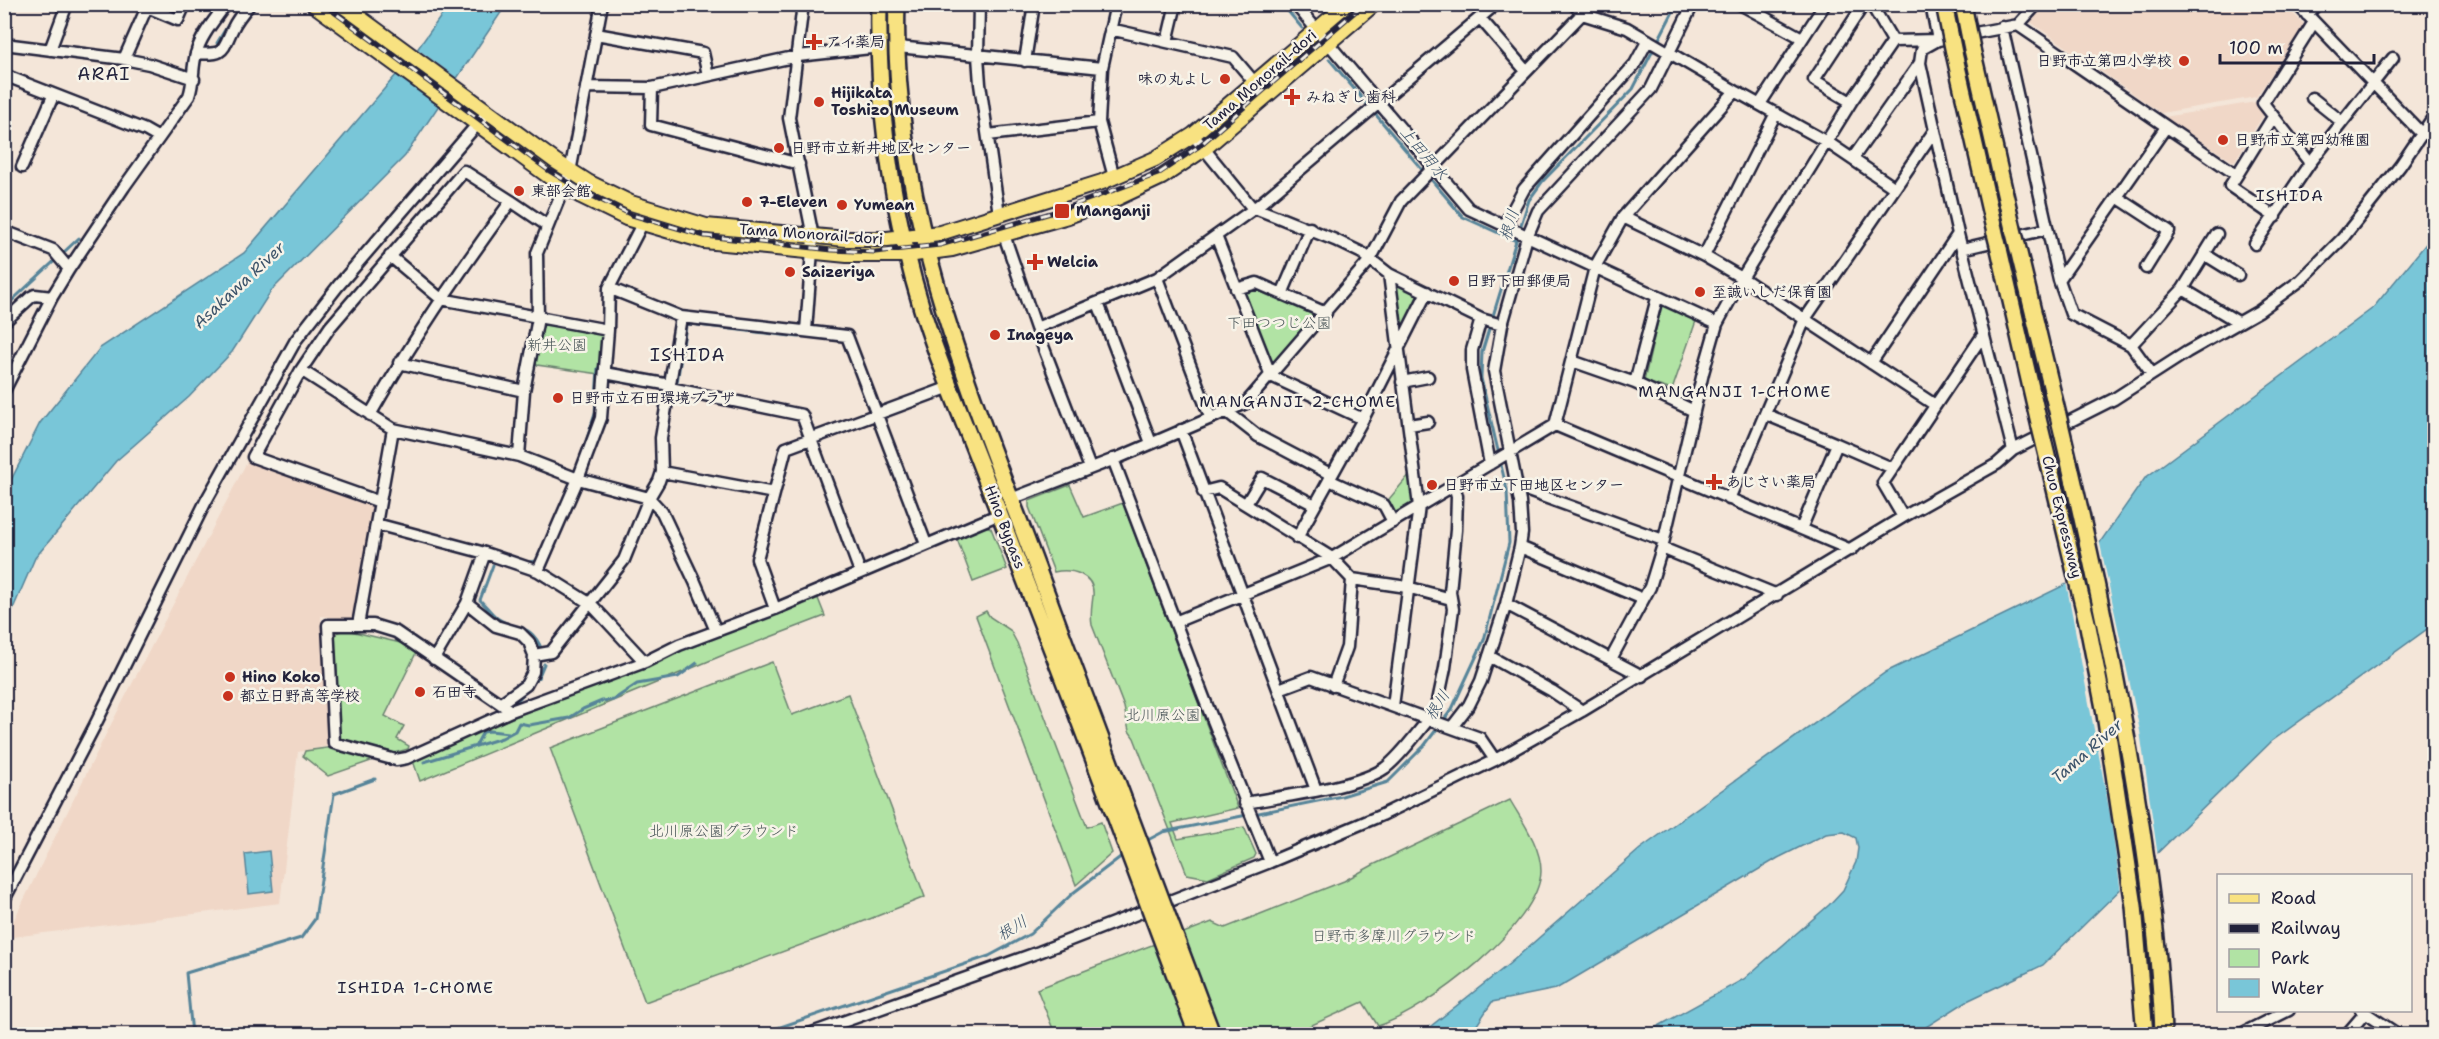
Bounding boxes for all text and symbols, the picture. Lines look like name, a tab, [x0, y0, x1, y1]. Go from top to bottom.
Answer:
street label: Tama Monorail-dori	[1199, 25, 1321, 135]
scale bar	[2220, 27, 2374, 65]
place label: アイ薬局	[826, 32, 885, 52]
marker: アイ薬局	[807, 35, 821, 49]
text: 100 m	[2229, 36, 2283, 60]
place label: 日野市立第四小学校	[2037, 51, 2172, 71]
marker: 日野市立第四小学校	[2177, 54, 2191, 68]
district label: ARAI	[77, 62, 131, 86]
place label: 味の丸よし	[1138, 69, 1213, 89]
marker: 味の丸よし	[1218, 72, 1232, 86]
place label: Hijikata Toshizo Museum	[831, 83, 959, 120]
place label: みねぎし歯科	[1306, 87, 1396, 107]
marker: みねぎし歯科	[1283, 88, 1301, 106]
marker: Hijikata Toshizo Museum	[812, 95, 826, 109]
water label: 上田用水	[1395, 122, 1453, 184]
place label: 日野市立第四幼稚園	[2235, 130, 2370, 150]
marker: 日野市立第四幼稚園	[2216, 133, 2230, 147]
place label: 日野市立新井地区センター	[791, 138, 971, 158]
marker: 日野市立新井地区センター	[772, 141, 786, 155]
place label: 東部会館	[531, 181, 591, 201]
marker: 東部会館	[512, 184, 526, 198]
district label: ISHIDA	[2256, 185, 2324, 206]
place label: 7-Eleven	[759, 192, 828, 212]
marker: 7-Eleven	[740, 195, 754, 209]
place label: Yumean	[854, 195, 915, 215]
marker: Yumean	[835, 198, 849, 212]
place label: Manganji	[1076, 201, 1151, 221]
marker: Manganji	[1053, 202, 1071, 220]
water label: 根川	[1494, 207, 1524, 243]
street label: Tama Monorail-dori	[738, 219, 884, 249]
water label: Asakawa River	[189, 237, 290, 333]
place label: Welcia	[1047, 252, 1099, 272]
marker: Welcia	[1028, 255, 1042, 269]
place label: Saizeriya	[802, 262, 876, 282]
marker: Saizeriya	[783, 265, 797, 279]
place label: 日野下田郵便局	[1466, 271, 1571, 291]
marker: 日野下田郵便局	[1447, 274, 1461, 288]
place label: 至誠いしだ保育園	[1712, 282, 1832, 302]
marker: 至誠いしだ保育園	[1693, 285, 1707, 299]
park label: 下田つつじ公園	[1226, 313, 1332, 333]
place label: Inageya	[1007, 325, 1074, 345]
marker: Inageya	[988, 328, 1002, 342]
park label: 新井公園	[527, 335, 587, 355]
district label: ISHIDA	[650, 343, 726, 367]
district label: MANGANJI 1-CHOME	[1638, 381, 1832, 402]
place label: 日野市立石田環境プラザ	[570, 388, 735, 408]
marker: 日野市立石田環境プラザ	[551, 391, 565, 405]
district label: MANGANJI 2-CHOME	[1199, 391, 1397, 412]
street label: Chuo Expressway	[2037, 454, 2087, 580]
place label: あじさい薬局	[1726, 472, 1816, 492]
place label: 日野市立下田地区センター	[1444, 475, 1624, 495]
marker: あじさい薬局	[1707, 475, 1721, 489]
marker: 日野市立下田地区センター	[1425, 478, 1439, 492]
street label: Hino Bypass	[980, 482, 1030, 572]
place label: Hino Koko	[242, 667, 321, 687]
marker: Hino Koko	[223, 670, 237, 684]
place label: 石田寺	[432, 682, 477, 702]
marker: 石田寺	[413, 685, 427, 699]
place label: 都立日野高等学校	[240, 686, 360, 706]
water label: 根川	[1420, 686, 1454, 724]
marker: 都立日野高等学校	[221, 689, 235, 703]
park label: 北川原公園	[1125, 705, 1201, 725]
water label: Tama River	[2047, 714, 2127, 788]
park label: 北川原公園グラウンド	[649, 821, 799, 841]
legend	[2217, 874, 2412, 1012]
text: Road	[2271, 886, 2316, 910]
water label: 根川	[993, 911, 1031, 945]
text: Railway	[2271, 916, 2341, 940]
park label: 日野市多摩川グラウンド	[1311, 926, 1477, 946]
text: Park	[2271, 946, 2310, 970]
text: Water	[2271, 976, 2324, 1000]
district label: ISHIDA 1-CHOME	[338, 977, 494, 998]

